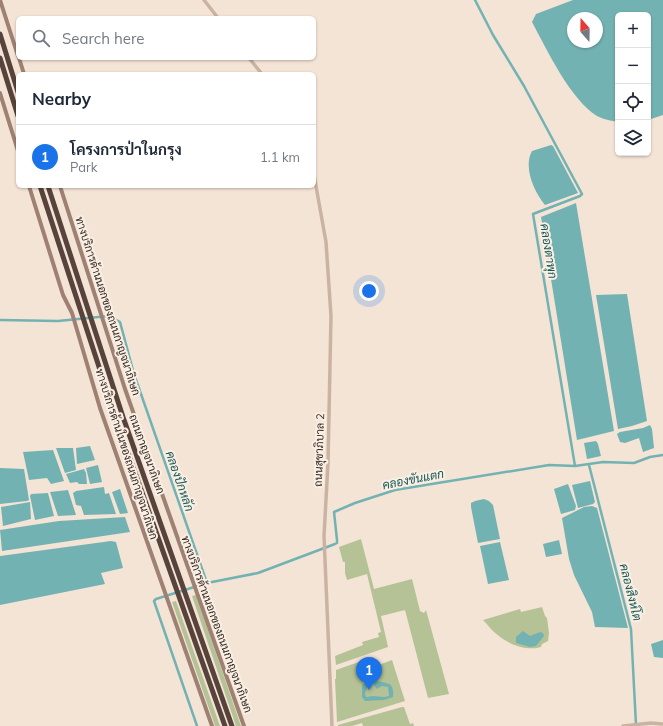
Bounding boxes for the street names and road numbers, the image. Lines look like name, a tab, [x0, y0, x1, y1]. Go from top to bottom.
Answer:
street label: ทางบริการด้านนอกของถนนกาญจนาภิเษก	[72, 215, 144, 397]
street label: ทางบริการด้านในของถนนกาญจนาภิเษก	[93, 367, 161, 541]
street label: ถนนกาญจนาภิเษก	[126, 412, 168, 496]
street label: ถนนสุขาภิบาล 2	[311, 413, 329, 487]
street label: ทางบริการด้านนอกของถนนกาญจนาภิเษก	[178, 534, 256, 714]

